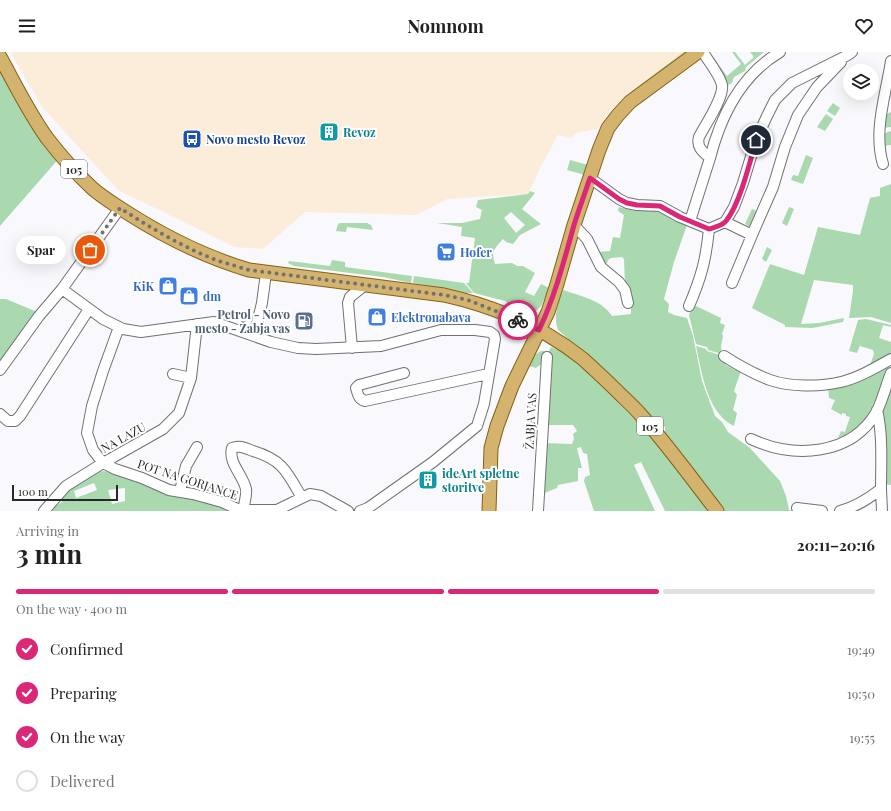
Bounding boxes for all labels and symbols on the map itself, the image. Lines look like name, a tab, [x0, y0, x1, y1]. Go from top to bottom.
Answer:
building icon: Revoz	[318, 121, 340, 143]
pin	[739, 123, 773, 157]
place label: Revoz	[343, 124, 376, 140]
bus stop icon: Novo mesto Revoz	[181, 128, 203, 150]
place label: Novo mesto Revoz	[206, 131, 306, 147]
road number: 105	[61, 160, 87, 178]
pin	[73, 233, 107, 267]
callout: Spar	[16, 236, 66, 264]
supermarket icon: Hofer	[435, 241, 457, 263]
place label: Hofer	[460, 244, 492, 260]
shop icon: KiK	[157, 275, 179, 297]
place label: KiK	[133, 278, 154, 294]
shop icon: dm	[178, 285, 200, 307]
place label: dm	[203, 288, 221, 304]
courier	[498, 300, 538, 340]
place label: Petrol - Novo mesto - Žabja vas	[195, 306, 290, 336]
shop icon: Elektronabava	[366, 306, 388, 328]
place label: Elektronabava	[391, 309, 471, 325]
fuel station icon: Petrol - Novo mesto - Žabja vas	[293, 310, 315, 332]
street label: ŽABJA VAS	[521, 392, 539, 450]
road number: 105	[637, 417, 663, 435]
street label: NA LAZU	[98, 418, 148, 456]
street label: POT NA GORJANCE	[136, 455, 240, 503]
place label: ideArt spletne storitve	[442, 465, 519, 495]
building icon: ideArt spletne storitve	[417, 469, 439, 491]
scale bar	[12, 483, 118, 502]

